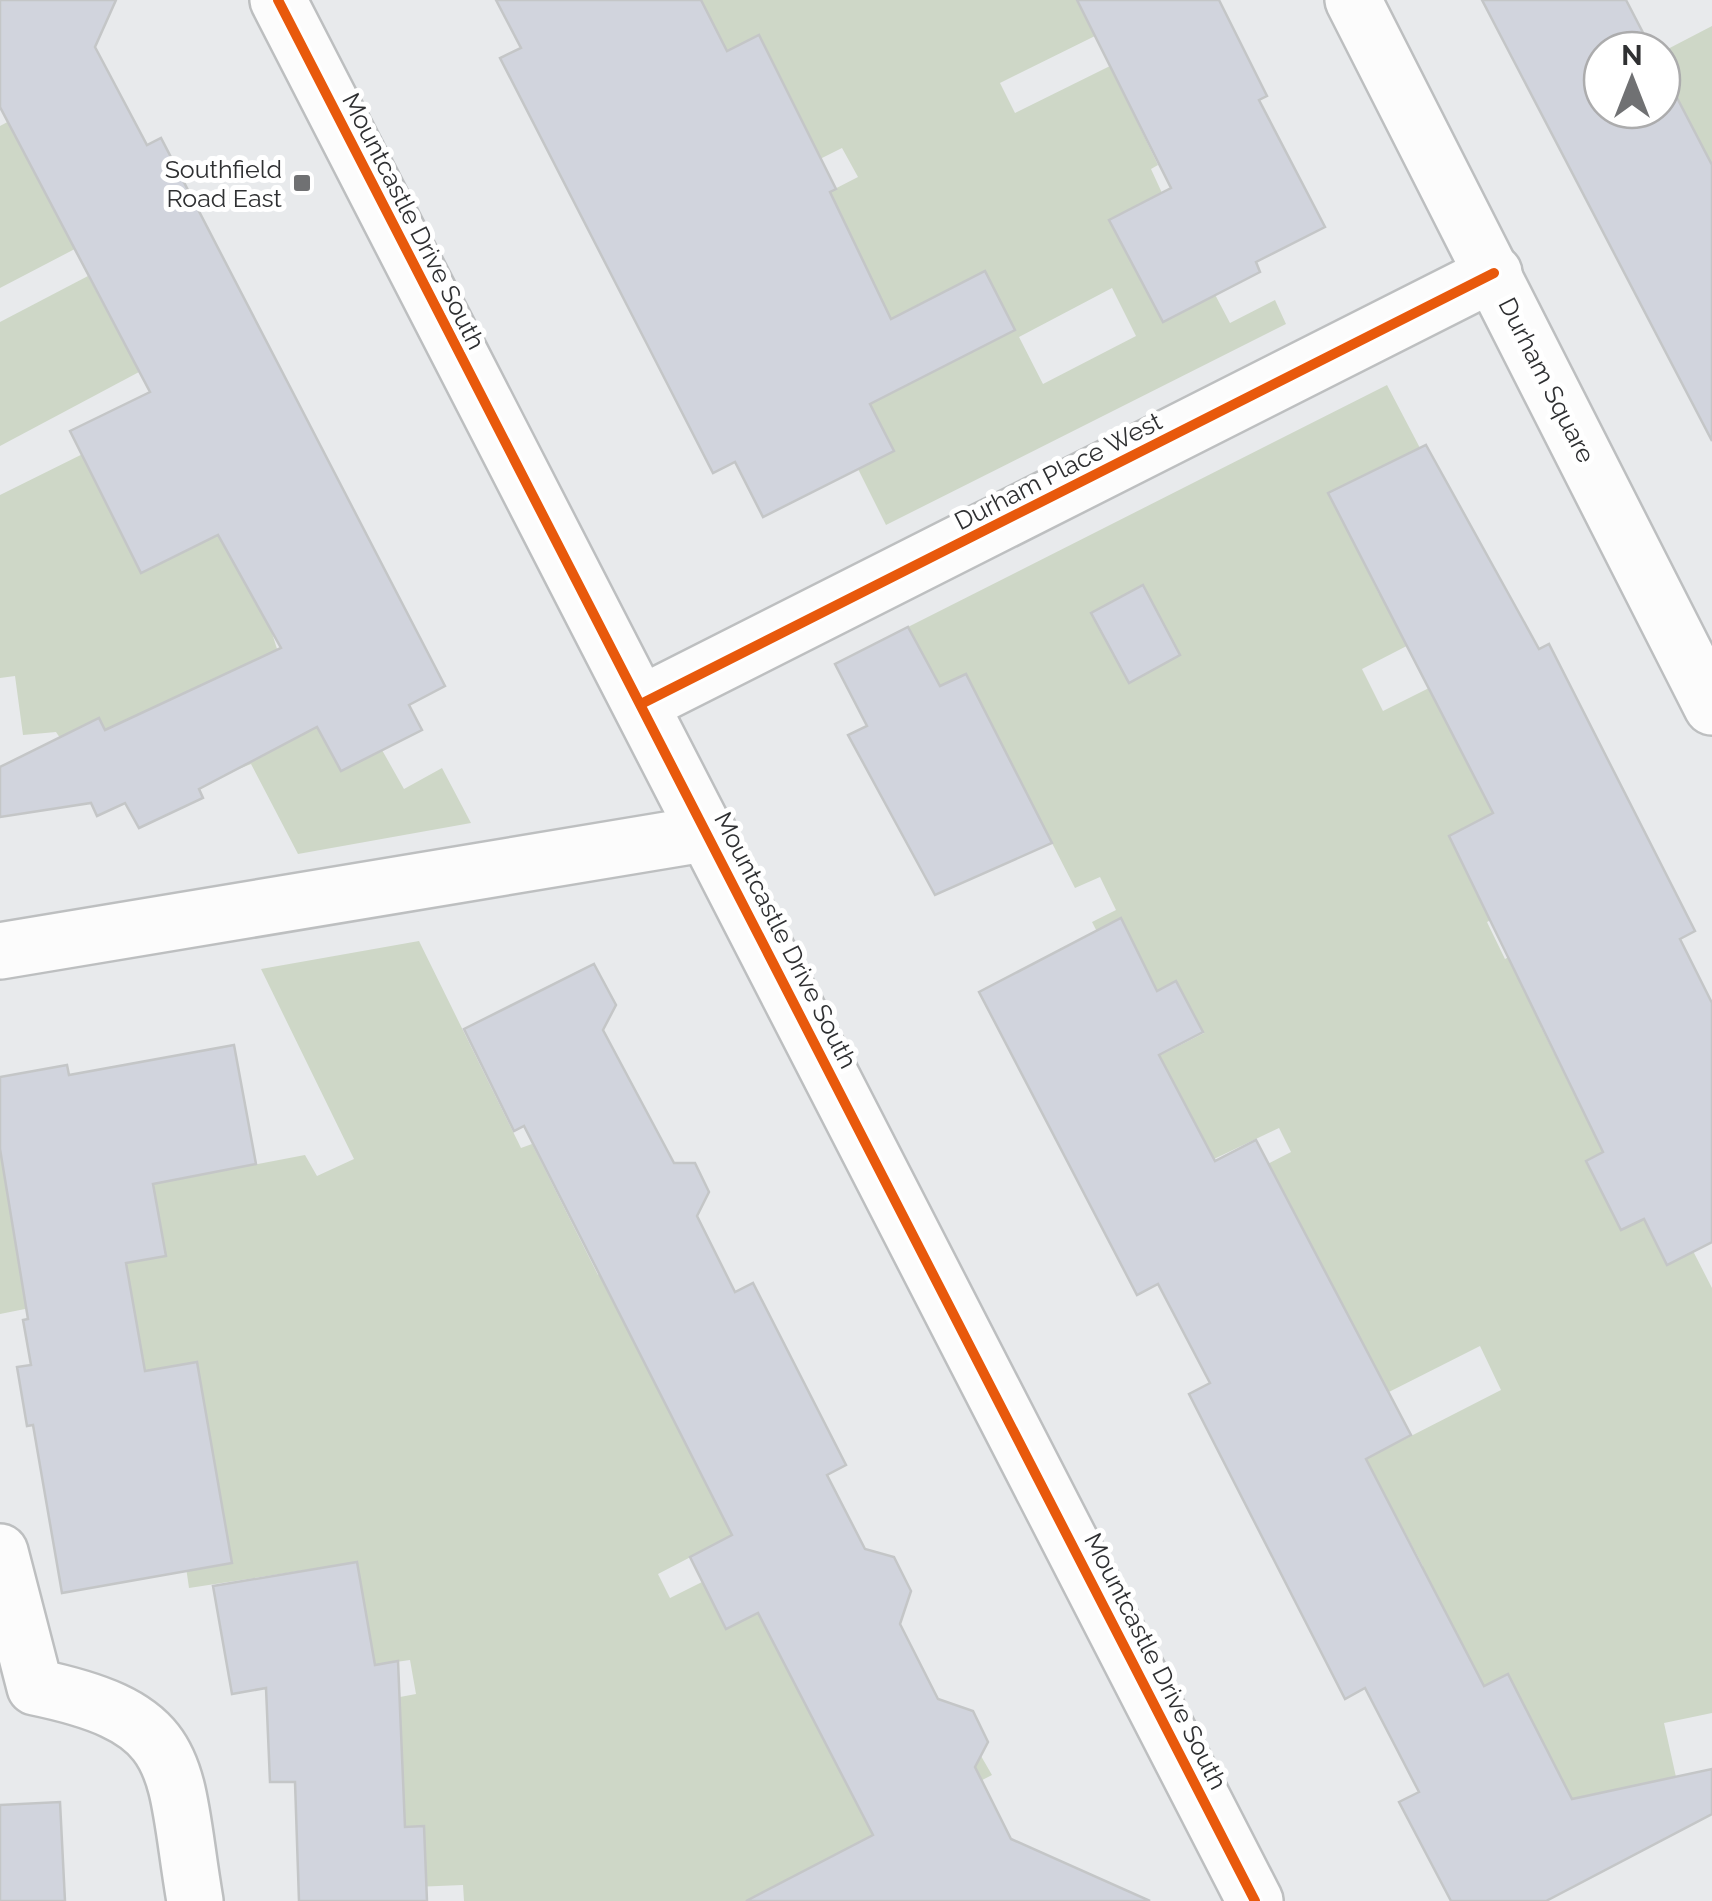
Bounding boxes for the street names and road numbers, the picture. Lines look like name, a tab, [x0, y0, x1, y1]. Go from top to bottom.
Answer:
street label: Mountcastle Drive South	[336, 88, 492, 354]
street label: Durham Square	[1493, 292, 1601, 468]
street label: Durham Place West	[949, 406, 1167, 536]
street label: Mountcastle Drive South	[708, 807, 864, 1073]
street label: Mountcastle Drive South	[1078, 1528, 1234, 1794]

